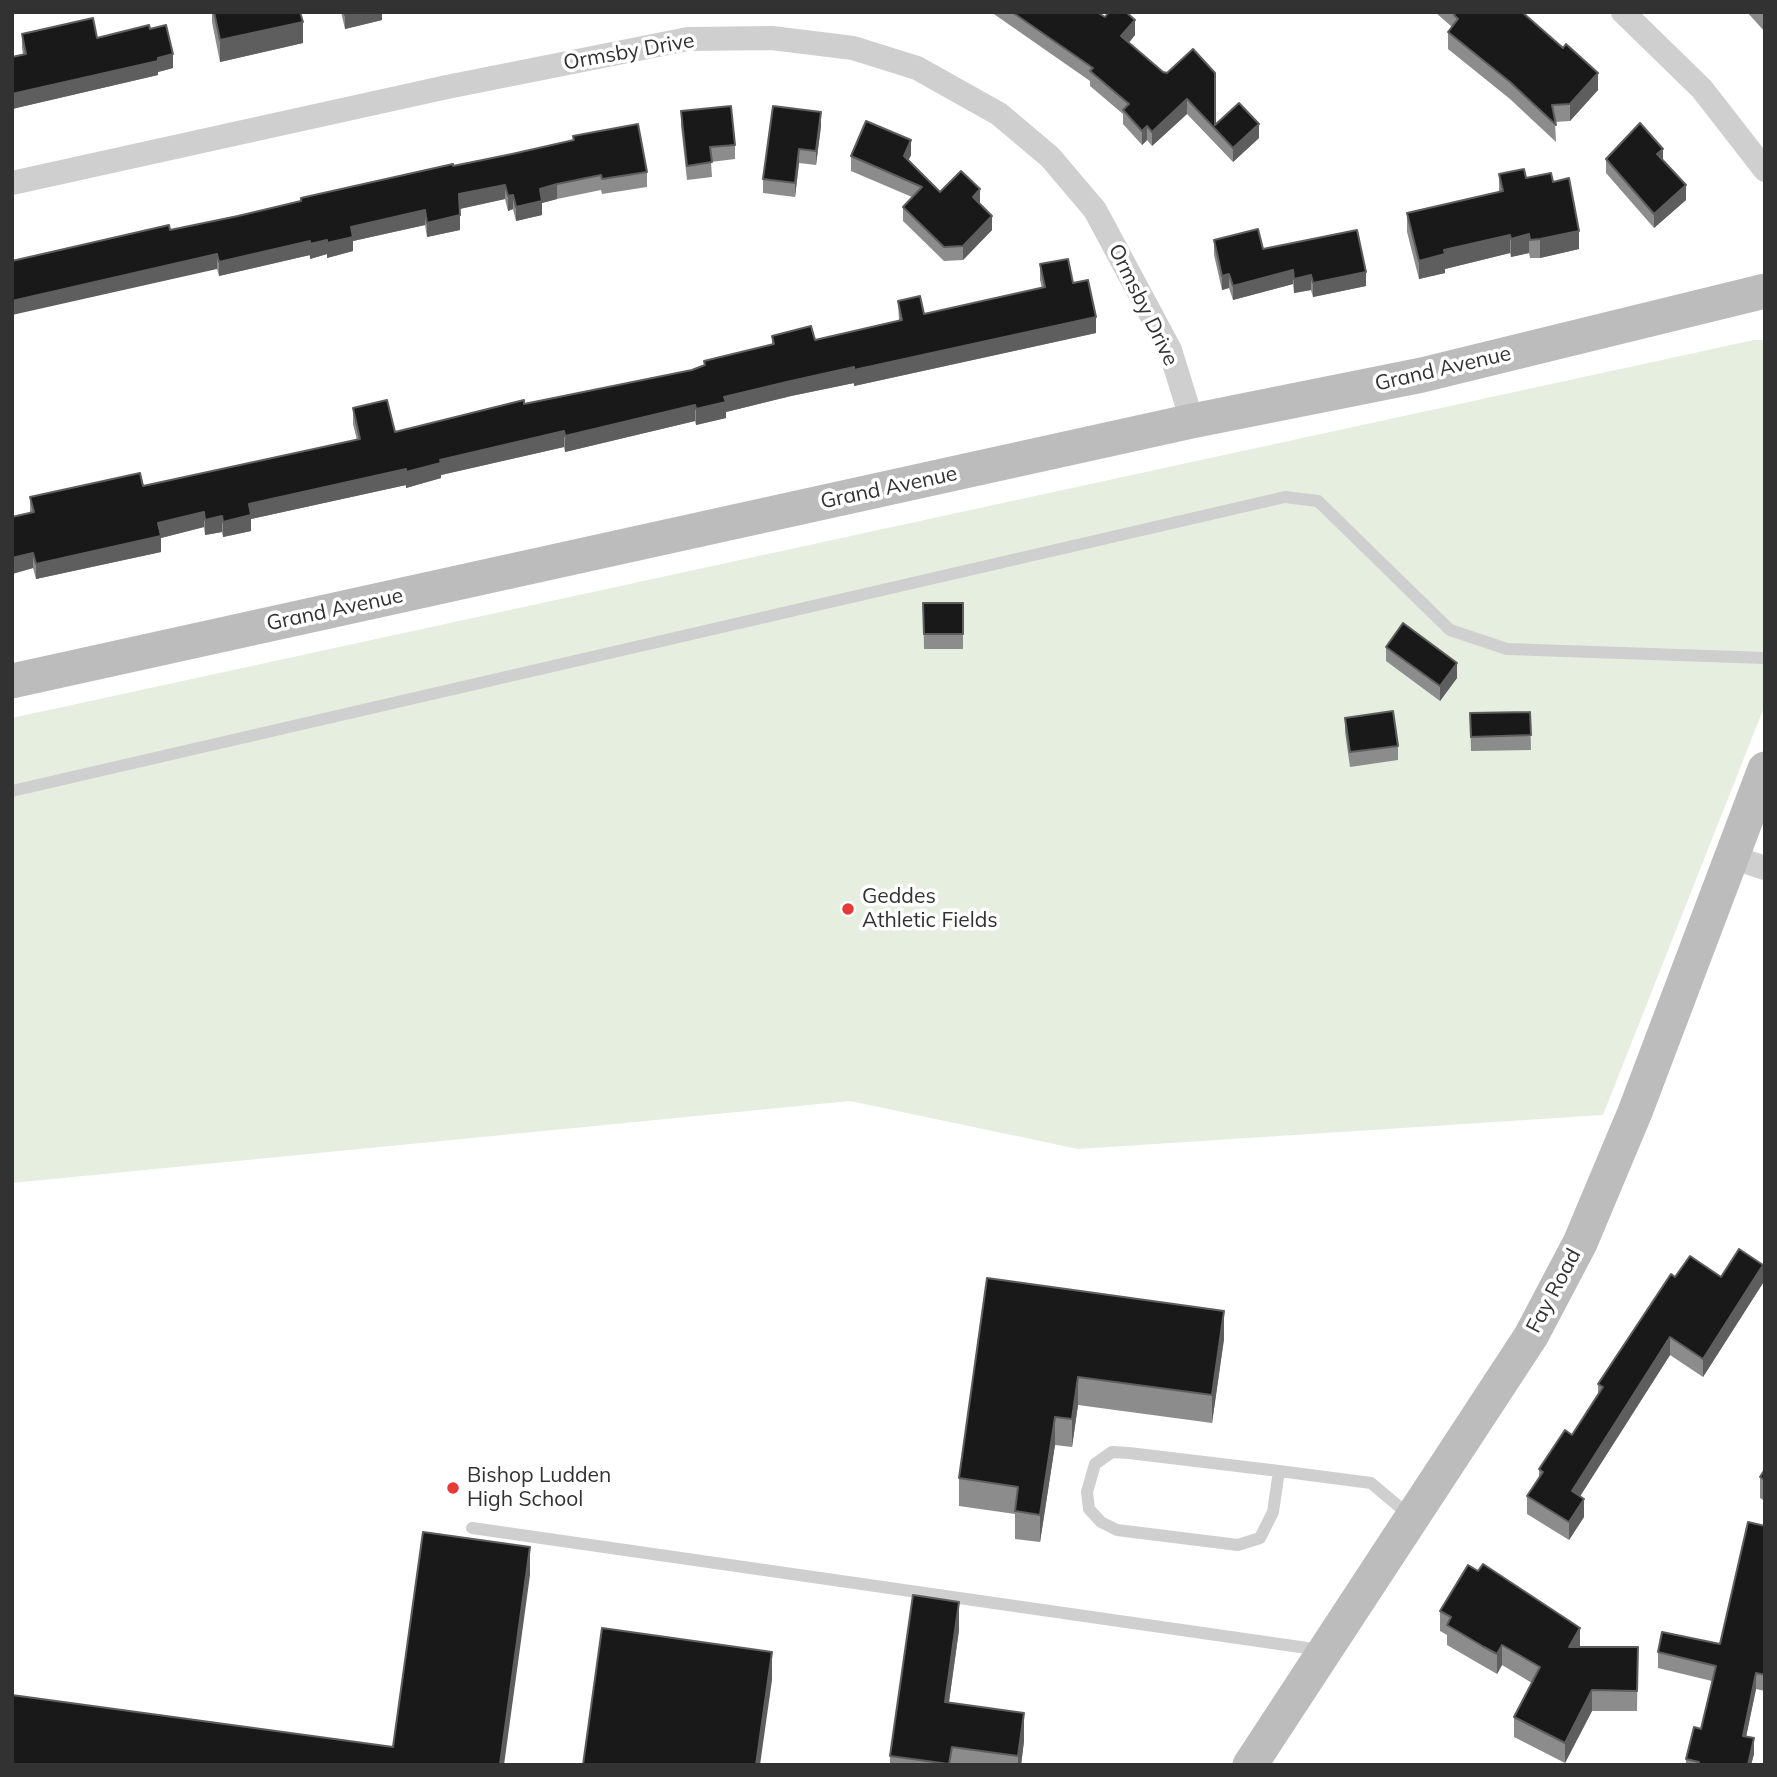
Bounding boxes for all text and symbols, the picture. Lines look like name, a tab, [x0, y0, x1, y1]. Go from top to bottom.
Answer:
street label: Ormsby Drive	[562, 28, 696, 76]
street label: Ormsby Drive	[1103, 240, 1183, 370]
street label: Grand Avenue	[1372, 341, 1514, 397]
street label: Grand Avenue	[818, 461, 960, 515]
street label: Grand Avenue	[264, 583, 406, 637]
place label: Geddes Athletic Fields	[862, 884, 998, 934]
marker: Geddes Athletic Fields	[840, 901, 856, 917]
street label: Fay Road	[1521, 1244, 1587, 1338]
place label: Bishop Ludden High School	[467, 1463, 611, 1513]
marker: Bishop Ludden High School	[445, 1480, 461, 1496]

